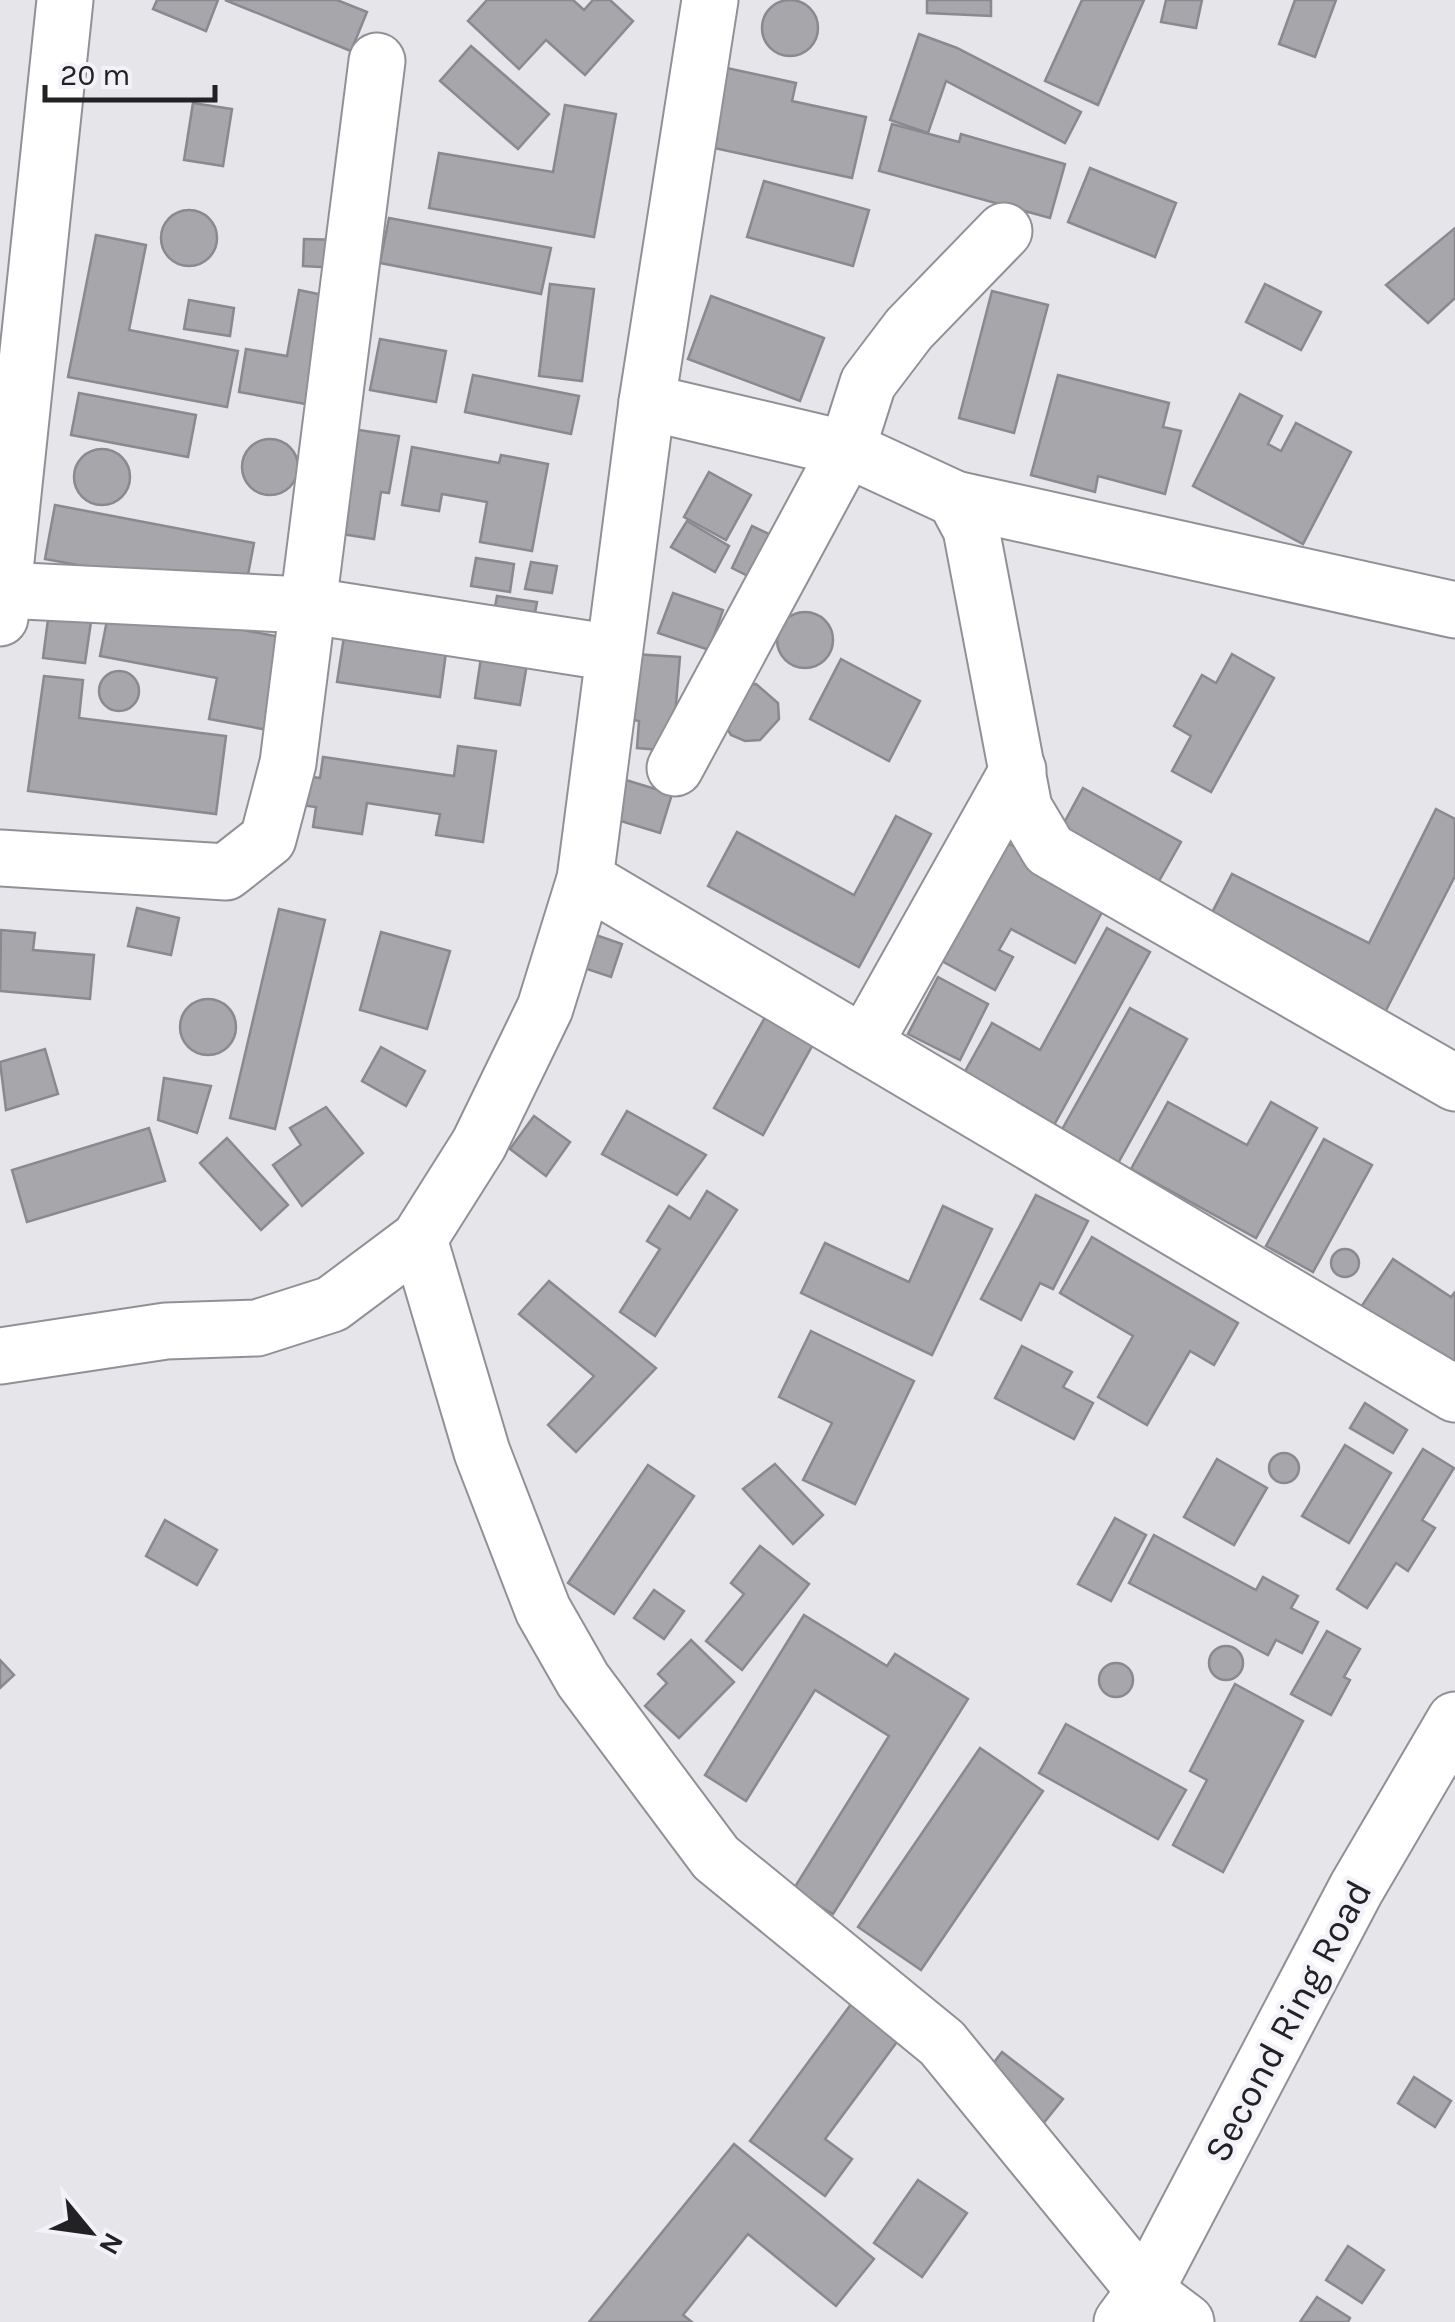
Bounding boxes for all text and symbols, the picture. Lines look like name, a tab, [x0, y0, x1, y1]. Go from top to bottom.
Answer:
scale bar	[45, 40, 215, 102]
text: 20 m	[60, 57, 130, 93]
street label: Second Ring Road	[1195, 1872, 1381, 2170]
north arrow	[40, 2182, 140, 2282]
text: N	[92, 2227, 131, 2261]

